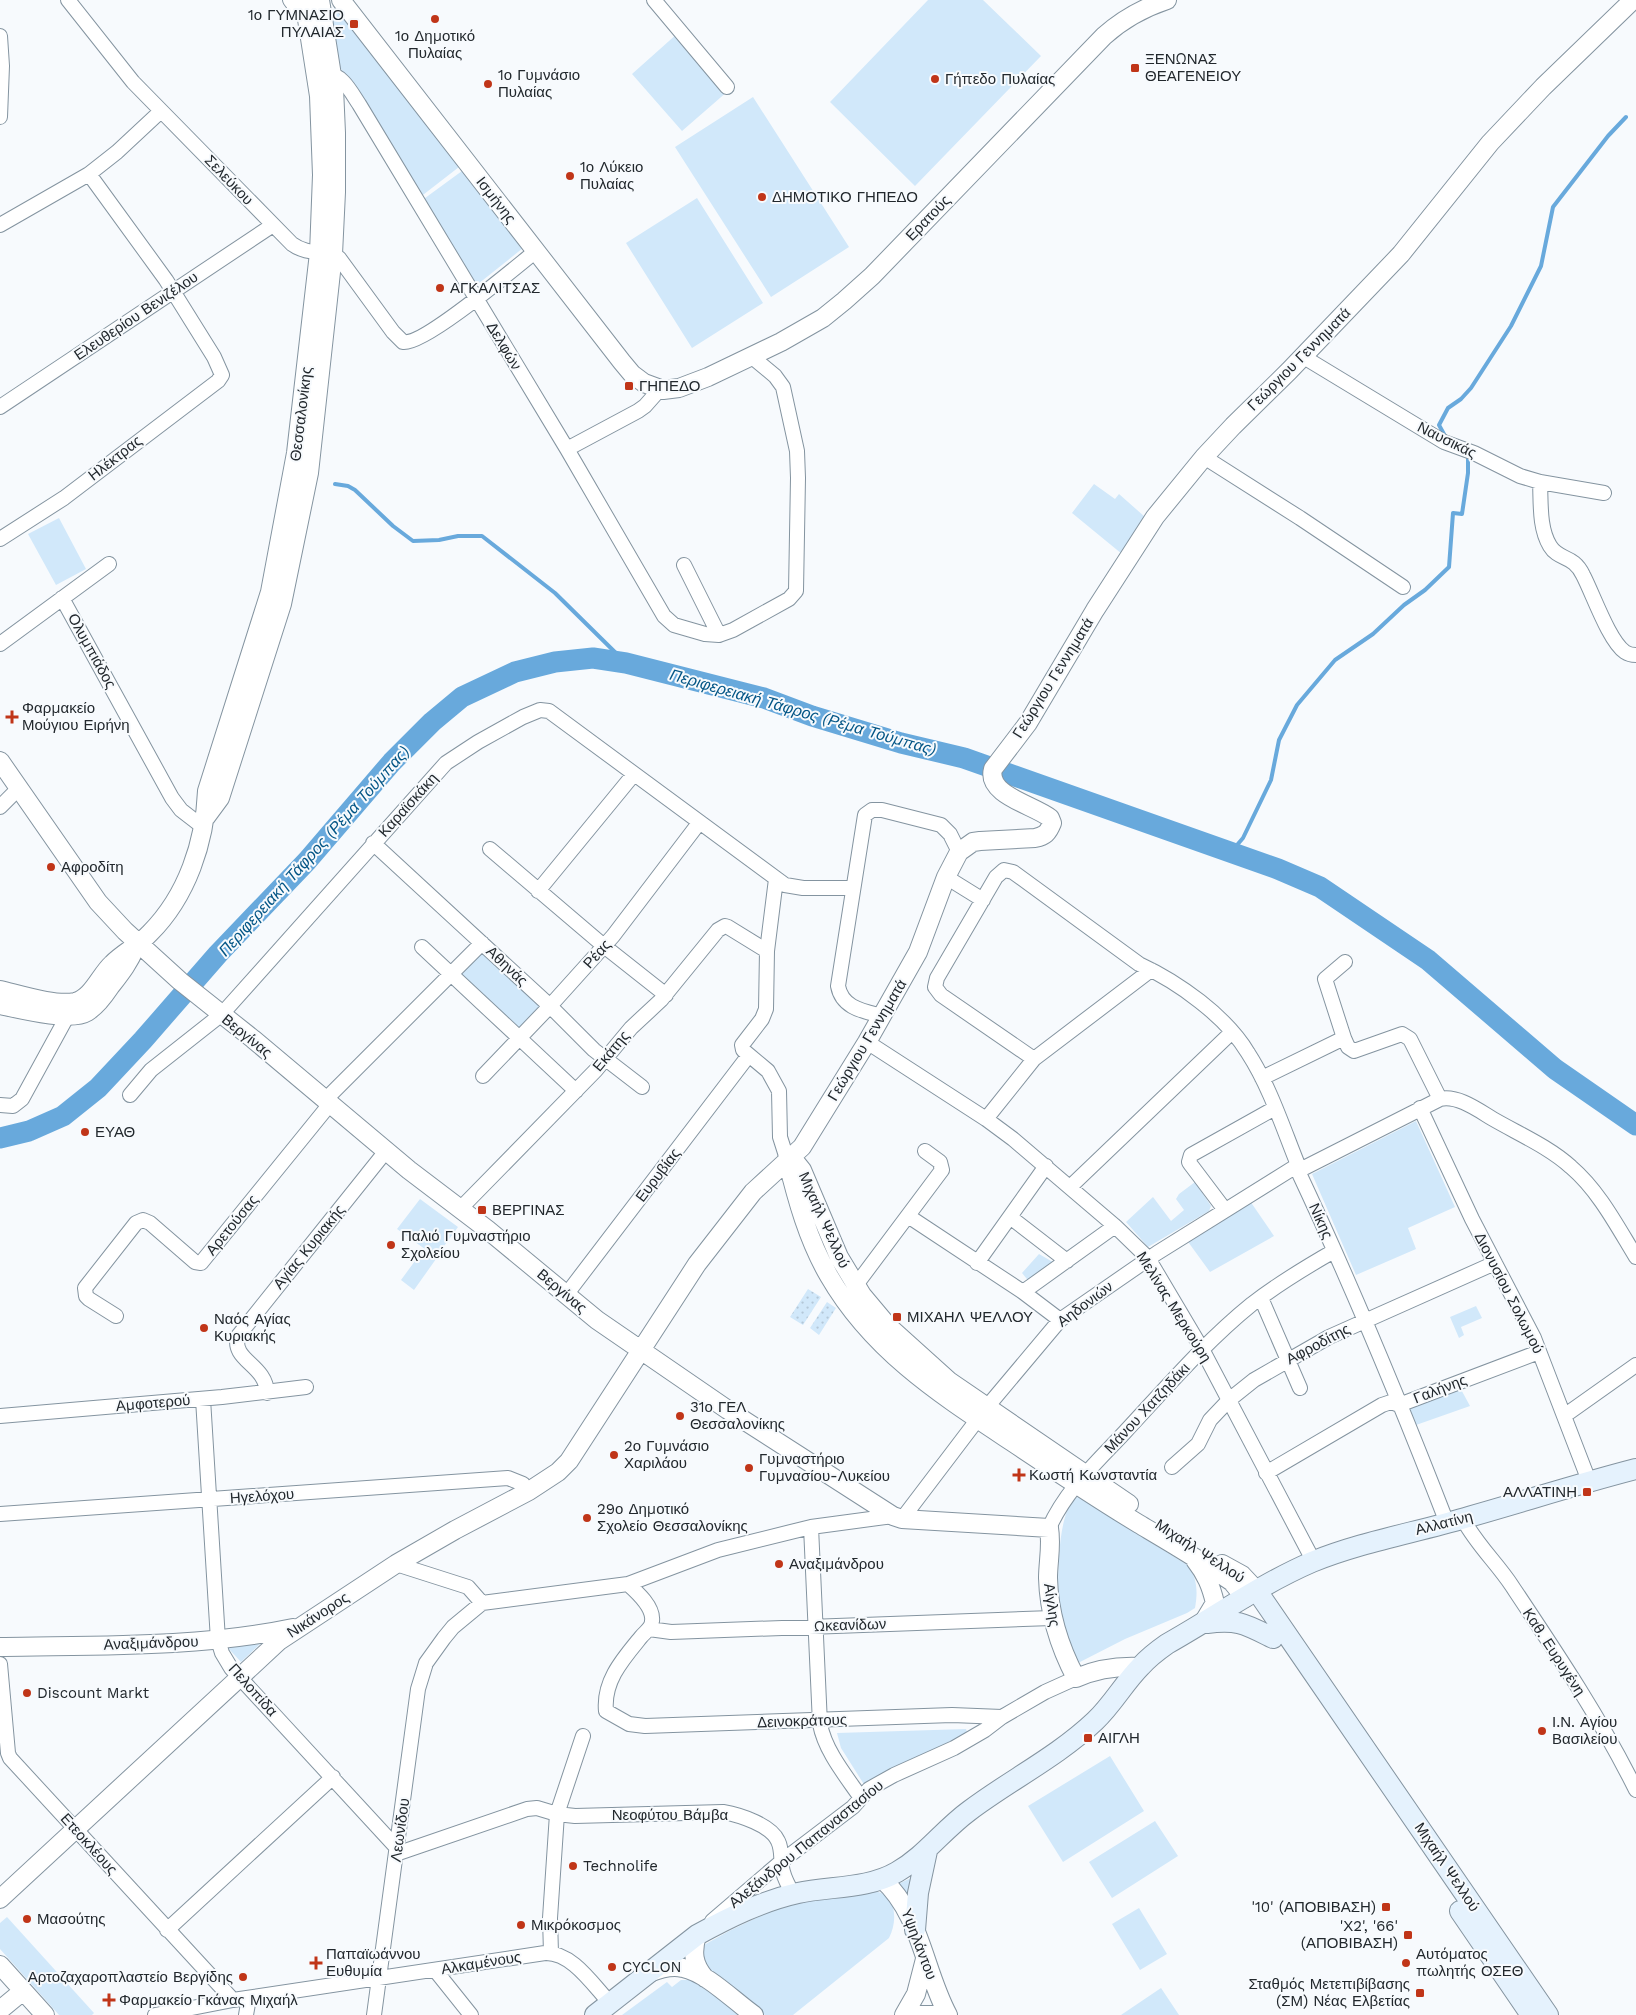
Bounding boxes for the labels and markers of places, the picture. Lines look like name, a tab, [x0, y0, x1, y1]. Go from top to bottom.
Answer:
place label: 1ο ΓΥΜΝΑΣΙΟ ΠΥΛΑΙΑΣ	[248, 6, 344, 41]
marker: 1ο Δημοτικό Πυλαίας	[429, 13, 441, 25]
marker: 1ο ΓΥΜΝΑΣΙΟ ΠΥΛΑΙΑΣ	[348, 18, 360, 30]
place label: 1ο Δημοτικό Πυλαίας	[395, 27, 475, 62]
place label: ΞΕΝΩΝΑΣ ΘΕΑΓΕΝΕΙΟΥ	[1145, 50, 1241, 85]
marker: ΞΕΝΩΝΑΣ ΘΕΑΓΕΝΕΙΟΥ	[1129, 62, 1141, 74]
place label: 1ο Γυμνάσιο Πυλαίας	[498, 66, 580, 101]
place label: Γήπεδο Πυλαίας	[945, 70, 1055, 88]
marker: Γήπεδο Πυλαίας	[929, 73, 941, 85]
marker: 1ο Γυμνάσιο Πυλαίας	[482, 78, 494, 90]
place label: 1ο Λύκειο Πυλαίας	[580, 158, 643, 193]
marker: 1ο Λύκειο Πυλαίας	[564, 170, 576, 182]
place label: ΔΗΜΟΤΙΚΟ ΓΗΠΕΔΟ	[772, 188, 918, 206]
marker: ΔΗΜΟΤΙΚΟ ΓΗΠΕΔΟ	[756, 191, 768, 203]
place label: ΑΓΚΑΛΙΤΣΑΣ	[450, 279, 540, 297]
marker: ΑΓΚΑΛΙΤΣΑΣ	[434, 282, 446, 294]
place label: ΓΗΠΕΔΟ	[639, 377, 700, 395]
marker: ΓΗΠΕΔΟ	[623, 380, 635, 392]
place label: Φαρμακείο Μούγιου Ειρήνη	[22, 699, 130, 734]
marker: Φαρμακείο Μούγιου Ειρήνη	[6, 711, 18, 723]
place label: Αφροδίτη	[61, 858, 124, 876]
marker: Αφροδίτη	[45, 861, 57, 873]
place label: ΕΥΑΘ	[95, 1123, 135, 1141]
marker: ΕΥΑΘ	[79, 1126, 91, 1138]
place label: ΒΕΡΓΙΝΑΣ	[492, 1201, 565, 1219]
marker: ΒΕΡΓΙΝΑΣ	[476, 1204, 488, 1216]
place label: Παλιό Γυμναστήριο Σχολείου	[401, 1227, 531, 1262]
marker: Παλιό Γυμναστήριο Σχολείου	[385, 1239, 397, 1251]
place label: ΜΙΧΑΗΛ ΨΕΛΛΟΥ	[907, 1308, 1033, 1326]
place label: Ναός Αγίας Κυριακής	[214, 1310, 291, 1345]
marker: ΜΙΧΑΗΛ ΨΕΛΛΟΥ	[891, 1311, 903, 1323]
marker: Ναός Αγίας Κυριακής	[198, 1322, 210, 1334]
place label: 31ο ΓΕΛ Θεσσαλονίκης	[690, 1398, 785, 1433]
marker: 31ο ΓΕΛ Θεσσαλονίκης	[674, 1410, 686, 1422]
place label: 2ο Γυμνάσιο Χαριλάου	[624, 1437, 709, 1472]
marker: 2ο Γυμνάσιο Χαριλάου	[608, 1449, 620, 1461]
place label: Γυμναστήριο Γυμνασίου-Λυκείου	[759, 1450, 890, 1485]
marker: Γυμναστήριο Γυμνασίου-Λυκείου	[743, 1462, 755, 1474]
place label: Κωστή Κωνσταντία	[1029, 1466, 1158, 1484]
marker: Κωστή Κωνσταντία	[1013, 1469, 1025, 1481]
place label: ΑΛΛΑΤΙΝΗ	[1503, 1483, 1577, 1501]
marker: ΑΛΛΑΤΙΝΗ	[1581, 1486, 1593, 1498]
place label: 29ο Δημοτικό Σχολείο Θεσσαλονίκης	[597, 1500, 748, 1535]
marker: 29ο Δημοτικό Σχολείο Θεσσαλονίκης	[581, 1512, 593, 1524]
place label: Αναξιμάνδρου	[789, 1555, 884, 1573]
marker: Αναξιμάνδρου	[773, 1558, 785, 1570]
place label: Discount Markt	[37, 1684, 150, 1702]
marker: Discount Markt	[21, 1687, 33, 1699]
place label: Ι.Ν. Αγίου Βασιλείου	[1552, 1713, 1617, 1748]
marker: Ι.Ν. Αγίου Βασιλείου	[1536, 1725, 1548, 1737]
place label: ΑΙΓΛΗ	[1098, 1729, 1140, 1747]
marker: ΑΙΓΛΗ	[1082, 1732, 1094, 1744]
place label: Technolife	[583, 1857, 658, 1875]
marker: Technolife	[567, 1860, 579, 1872]
place label: '10' (ΑΠΟΒΙΒΑΣΗ)	[1251, 1898, 1376, 1916]
marker: '10' (ΑΠΟΒΙΒΑΣΗ)	[1380, 1901, 1392, 1913]
place label: Μασούτης	[37, 1910, 105, 1928]
marker: Μασούτης	[21, 1913, 33, 1925]
place label: Μικρόκοσμος	[531, 1916, 621, 1934]
place label: 'Χ2', '66' (ΑΠΟΒΙΒΑΣΗ)	[1301, 1917, 1398, 1952]
marker: Μικρόκοσμος	[515, 1919, 527, 1931]
marker: 'Χ2', '66' (ΑΠΟΒΙΒΑΣΗ)	[1402, 1929, 1414, 1941]
place label: Παπαϊωάννου Ευθυμία	[326, 1945, 420, 1980]
place label: Αυτόματος πωλητής ΟΣΕΘ	[1416, 1945, 1524, 1980]
marker: Παπαϊωάννου Ευθυμία	[310, 1957, 322, 1969]
marker: Αυτόματος πωλητής ΟΣΕΘ	[1400, 1957, 1412, 1969]
place label: CYCLON	[622, 1958, 682, 1976]
marker: CYCLON	[606, 1961, 618, 1973]
place label: Αρτοζαχαροπλαστείο Βεργίδης	[28, 1968, 233, 1986]
marker: Αρτοζαχαροπλαστείο Βεργίδης	[237, 1971, 249, 1983]
place label: Σταθμός Μετεπιβίβασης (ΣΜ) Νέας Ελβετίας	[1248, 1975, 1410, 2010]
marker: Σταθμός Μετεπιβίβασης (ΣΜ) Νέας Ελβετίας	[1414, 1987, 1426, 1999]
place label: Φαρμακείο Γκάνας Μιχαήλ	[119, 1991, 298, 2009]
marker: Φαρμακείο Γκάνας Μιχαήλ	[103, 1994, 115, 2006]

